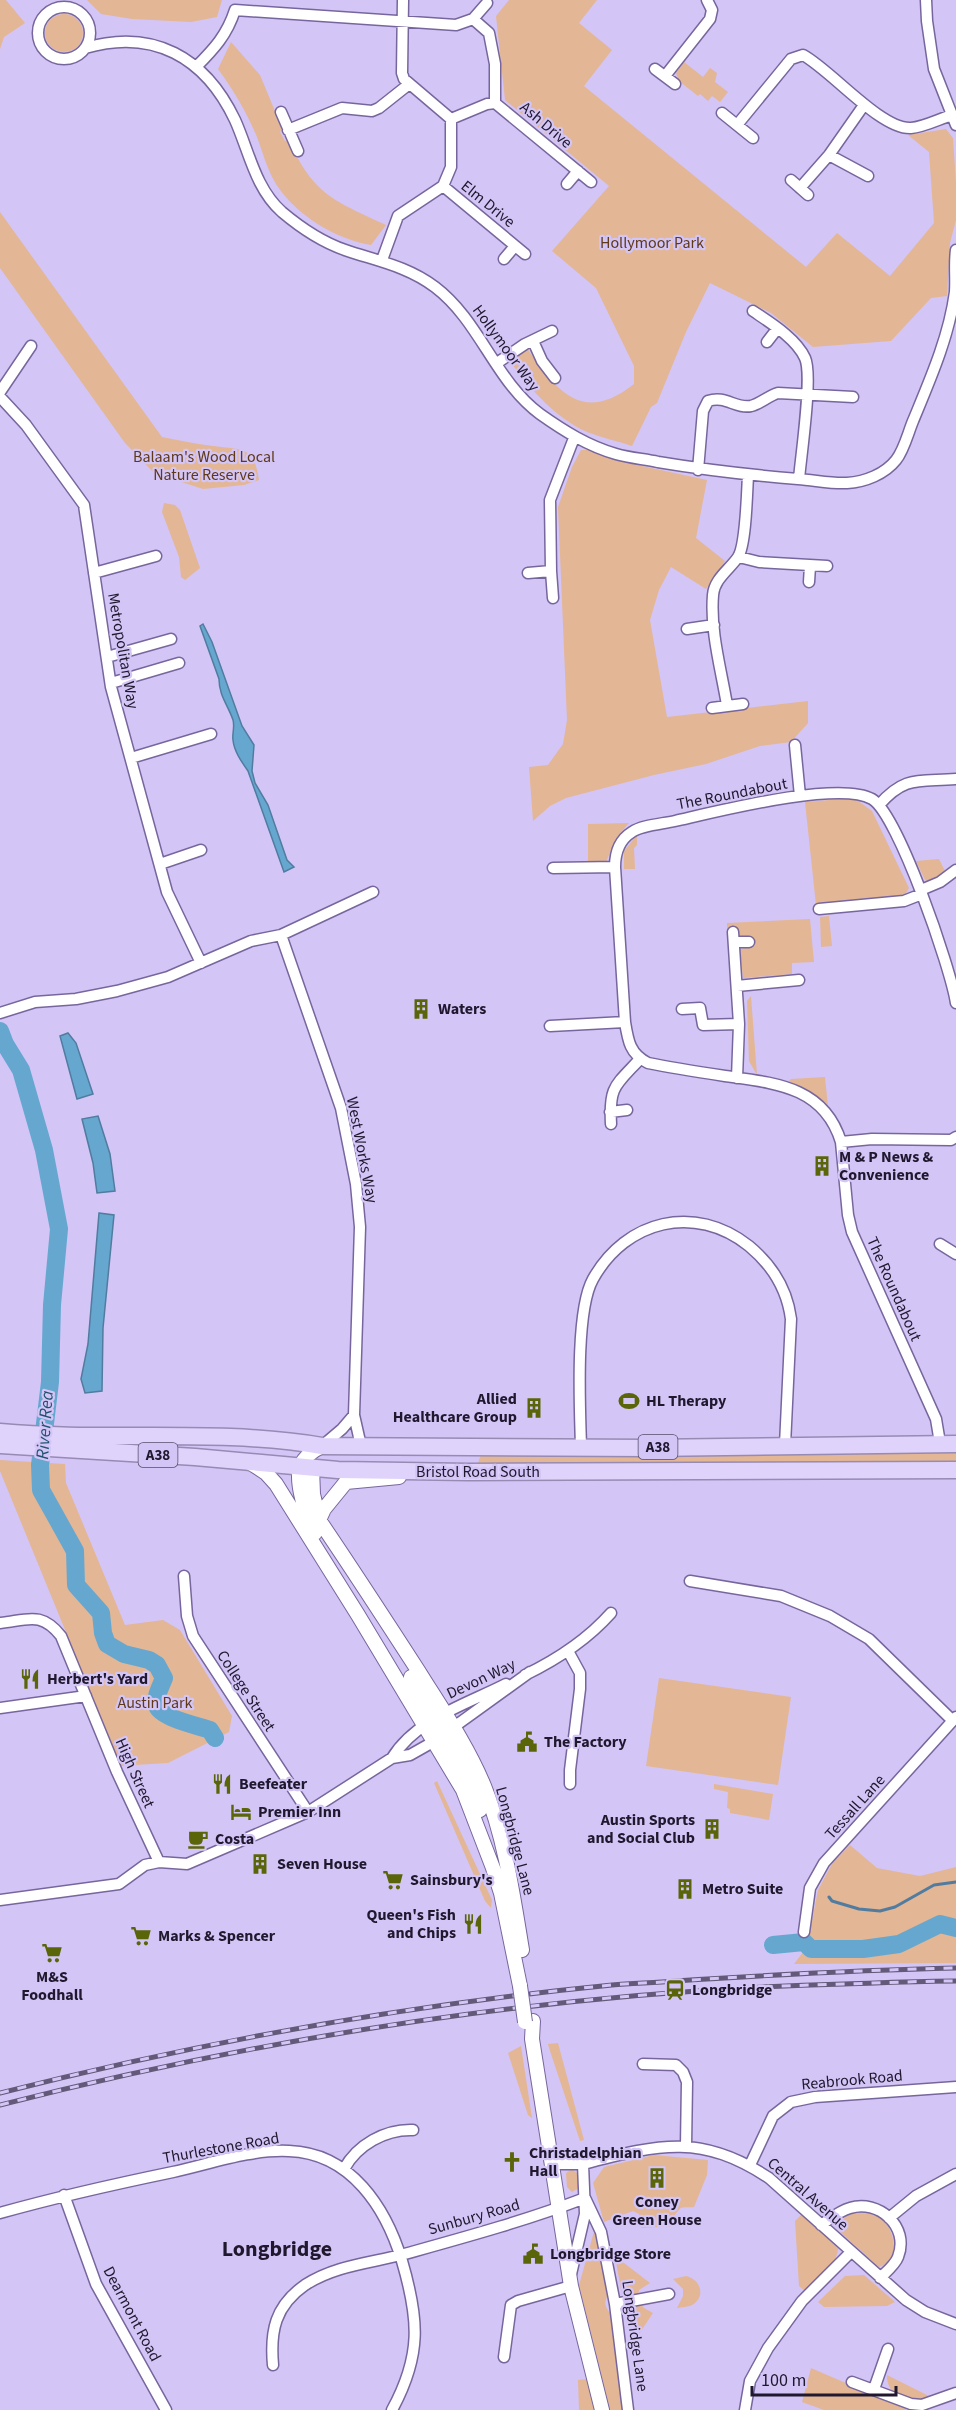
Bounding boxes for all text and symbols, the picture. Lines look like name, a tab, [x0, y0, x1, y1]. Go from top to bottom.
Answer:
street label: Ash Drive	[515, 97, 577, 153]
street label: Elm Drive	[456, 175, 520, 233]
park label: Hollymoor Park	[600, 232, 704, 254]
street label: Hollymoor Way	[467, 300, 545, 396]
park label: Balaam's Wood Local Nature Reserve	[133, 446, 275, 486]
street label: Metropolitan Way	[102, 591, 144, 711]
street label: The Roundabout	[675, 772, 790, 815]
building icon: Waters	[409, 997, 433, 1021]
place label: Waters	[438, 998, 486, 1020]
street label: West Works Way	[341, 1095, 383, 1206]
place label: M & P News & Convenience	[839, 1146, 934, 1186]
building icon: M & P News & Convenience	[810, 1154, 834, 1178]
street label: The Roundabout	[861, 1233, 927, 1345]
place label: Allied Healthcare Group	[393, 1388, 517, 1428]
water label: River Rea	[30, 1389, 60, 1460]
sports icon: HL Therapy	[617, 1389, 641, 1413]
place label: HL Therapy	[646, 1390, 727, 1412]
building icon: Allied Healthcare Group	[522, 1396, 546, 1420]
road number: A38	[638, 1435, 678, 1459]
road number: A38	[138, 1443, 178, 1467]
street label: Bristol Road South	[416, 1461, 540, 1483]
street label: College Street	[211, 1646, 281, 1736]
street label: Devon Way	[443, 1653, 520, 1705]
restaurant icon: Herbert's Yard	[18, 1667, 42, 1691]
place label: Herbert's Yard	[47, 1668, 148, 1690]
park label: Austin Park	[118, 1692, 193, 1714]
public building icon: The Factory	[515, 1730, 539, 1754]
place label: The Factory	[544, 1731, 627, 1753]
street label: High Street	[110, 1735, 160, 1812]
street label: Tessall Lane	[820, 1770, 890, 1844]
restaurant icon: Beefeater	[210, 1772, 234, 1796]
place label: Beefeater	[239, 1773, 308, 1795]
street label: Longbridge Lane	[490, 1784, 540, 1898]
hotel icon: Premier Inn	[229, 1800, 253, 1824]
place label: Premier Inn	[258, 1801, 341, 1823]
place label: Austin Sports and Social Club	[587, 1809, 695, 1849]
building icon: Austin Sports and Social Club	[700, 1817, 724, 1841]
cafe icon: Costa	[186, 1827, 210, 1851]
place label: Costa	[215, 1828, 254, 1850]
building icon: Seven House	[248, 1852, 272, 1876]
place label: Seven House	[277, 1853, 367, 1875]
supermarket icon: Sainsbury's	[381, 1868, 405, 1892]
place label: Sainsbury's	[410, 1869, 493, 1891]
building icon: Metro Suite	[673, 1877, 697, 1901]
place label: Metro Suite	[702, 1878, 783, 1900]
place label: Queen's Fish and Chips	[366, 1904, 456, 1944]
restaurant icon: Queen's Fish and Chips	[461, 1912, 485, 1936]
supermarket icon: Marks & Spencer	[129, 1924, 153, 1948]
place label: Marks & Spencer	[158, 1925, 276, 1947]
supermarket icon: M&S Foodhall	[40, 1941, 64, 1965]
place label: M&S Foodhall	[21, 1966, 83, 2006]
station icon: Longbridge	[663, 1978, 687, 2002]
place label: Longbridge	[692, 1979, 772, 2001]
street label: Reabrook Road	[800, 2065, 904, 2095]
street label: Thurlestone Road	[161, 2127, 281, 2169]
place label: Christadelphian Hall	[529, 2142, 642, 2182]
church icon: Christadelphian Hall	[500, 2150, 524, 2174]
street label: Central Avenue	[763, 2153, 853, 2235]
building icon: Coney Green House	[645, 2166, 669, 2190]
place label: Coney Green House	[612, 2191, 702, 2231]
street label: Sunbury Road	[426, 2193, 522, 2241]
district label: Longbridge	[222, 2233, 332, 2265]
public building icon: Longbridge Store	[521, 2242, 545, 2266]
place label: Longbridge Store	[550, 2243, 671, 2265]
street label: Dearmont Road	[98, 2263, 166, 2365]
street label: Longbridge Lane	[616, 2279, 654, 2393]
scale bar	[752, 2359, 896, 2397]
text: 100 m	[761, 2368, 806, 2393]

